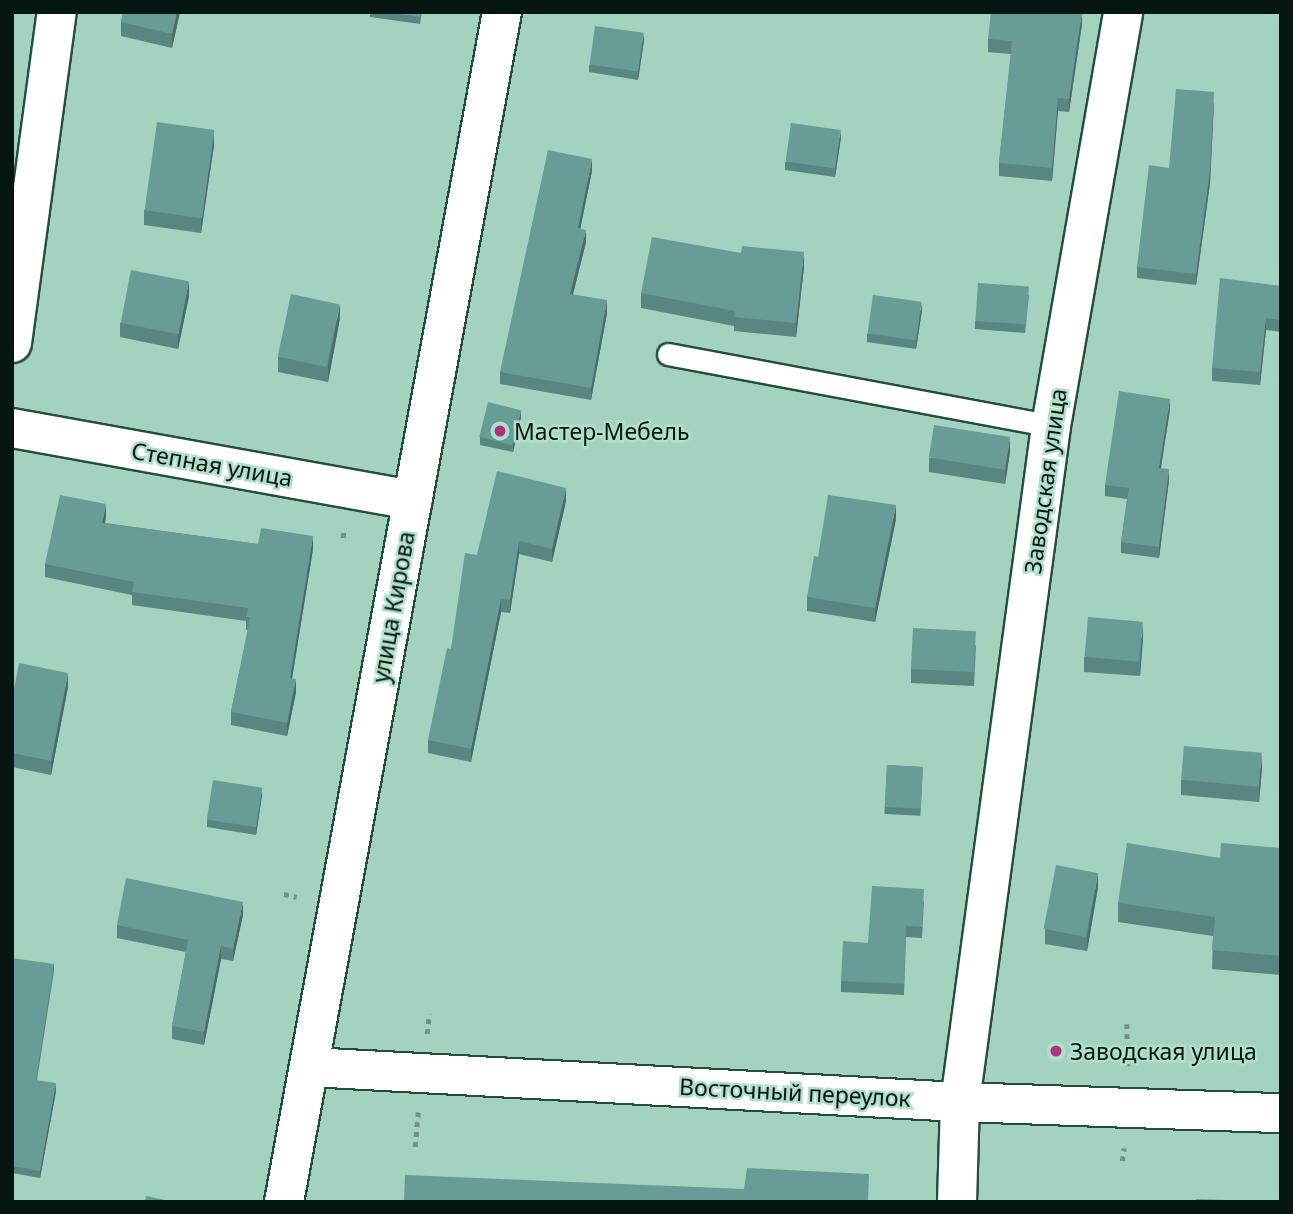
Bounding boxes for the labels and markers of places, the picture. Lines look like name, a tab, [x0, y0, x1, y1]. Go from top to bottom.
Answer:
place label: Мастер-Мебель	[514, 417, 689, 445]
marker: Мастер-Мебель	[492, 423, 508, 439]
place label: Заводская улица	[1070, 1037, 1257, 1065]
marker: Заводская улица	[1048, 1043, 1064, 1059]

